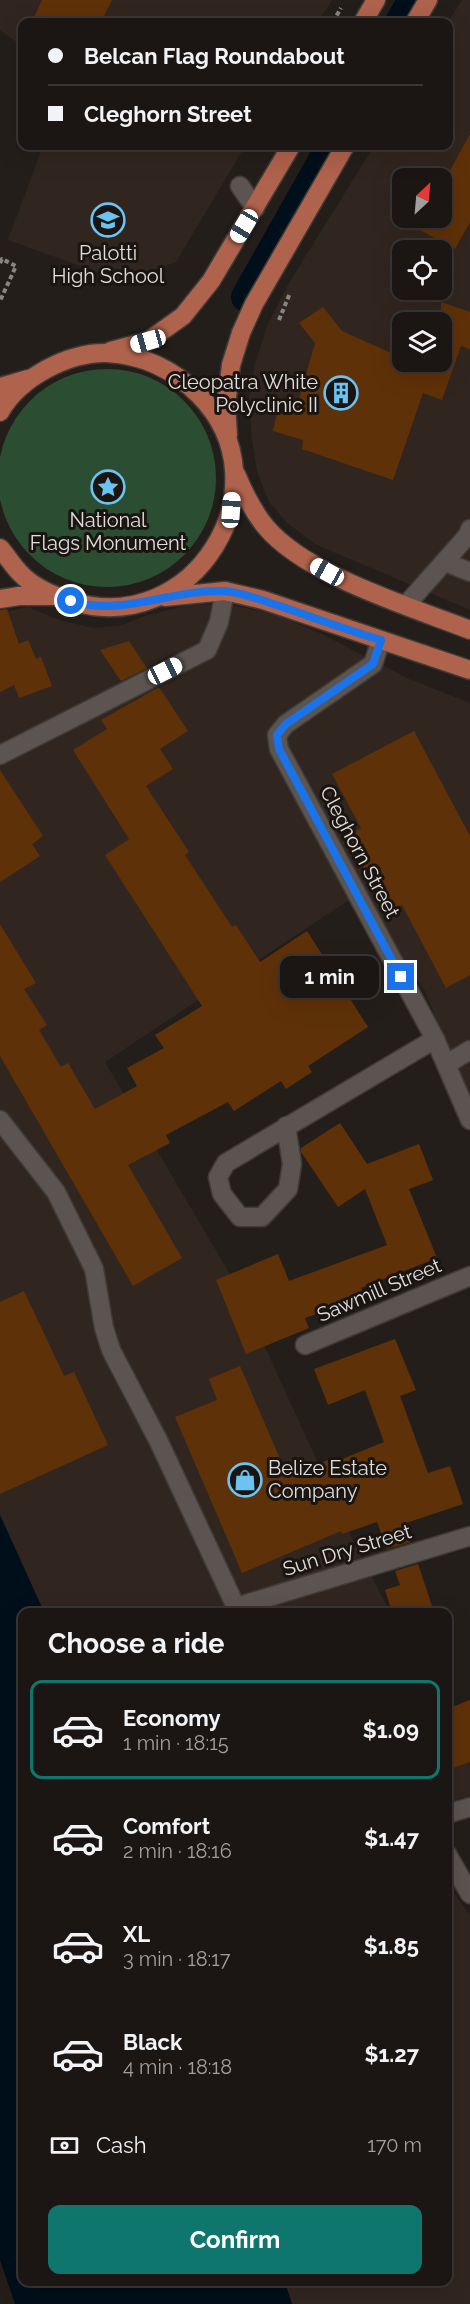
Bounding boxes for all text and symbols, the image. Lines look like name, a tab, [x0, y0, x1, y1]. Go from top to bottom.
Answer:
text: Belcan Flag Roundabout	[84, 43, 345, 69]
text: Cleghorn Street	[84, 101, 252, 127]
north arrow	[392, 168, 452, 228]
map controls	[392, 168, 452, 372]
school or university icon: Palotti High School	[90, 202, 126, 238]
car	[227, 206, 261, 246]
button: locate	[392, 240, 452, 300]
place label: Palotti High School	[52, 241, 165, 288]
button: layers	[392, 312, 452, 372]
car	[128, 327, 168, 355]
place label: Cleopatra White Polyclinic II	[168, 370, 318, 417]
building icon: Cleopatra White Polyclinic II	[323, 375, 359, 411]
place icon: National Flags Monument	[90, 469, 126, 505]
car	[221, 491, 241, 529]
place label: National Flags Monument	[30, 508, 187, 555]
car	[307, 555, 347, 589]
route start	[57, 587, 84, 614]
car	[145, 655, 185, 687]
street label: Cleghorn Street	[315, 782, 405, 922]
callout: 1 min	[281, 956, 380, 998]
route end	[387, 963, 414, 990]
text: 1 min	[304, 965, 355, 989]
street label: Sawmill Street	[313, 1253, 445, 1327]
place label: Belize Estate Company	[268, 1456, 387, 1503]
shop icon: Belize Estate Company	[227, 1462, 263, 1498]
street label: Sun Dry Street	[280, 1519, 414, 1581]
text: Choose a ride	[48, 1628, 224, 1659]
icon: car	[51, 1703, 105, 1757]
text: Economy	[123, 1705, 221, 1731]
text: $1.09	[363, 1717, 419, 1743]
text: 1 min · 18:15	[123, 1731, 229, 1755]
icon: car	[51, 1811, 105, 1865]
text: Comfort	[123, 1813, 210, 1839]
text: $1.47	[364, 1825, 419, 1851]
text: 2 min · 18:16	[123, 1839, 232, 1863]
icon: car	[51, 1919, 105, 1973]
text: XL	[123, 1921, 150, 1947]
text: $1.85	[364, 1933, 419, 1959]
text: 3 min · 18:17	[123, 1947, 231, 1971]
icon: car	[51, 2027, 105, 2081]
text: Black	[123, 2029, 182, 2055]
text: $1.27	[364, 2041, 419, 2067]
text: 4 min · 18:18	[123, 2055, 232, 2079]
icon: cash	[48, 2129, 81, 2162]
text: Cash	[96, 2132, 147, 2158]
text: 170 m	[367, 2133, 422, 2157]
button: Confirm	[48, 2205, 422, 2274]

